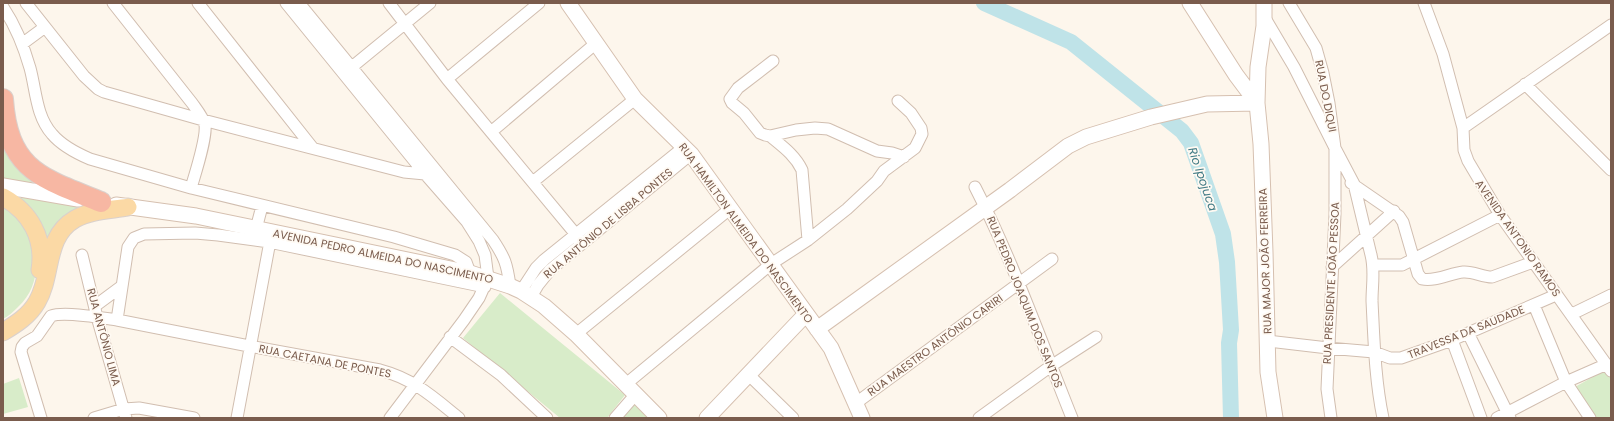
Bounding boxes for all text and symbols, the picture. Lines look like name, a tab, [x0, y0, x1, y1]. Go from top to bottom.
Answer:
street label: RUA DO DIQUI	[1311, 59, 1341, 133]
street label: RUA HAMILTON ALMEIDA DO NASCIMENTO	[675, 140, 817, 327]
water label: Rio Ipojuca	[1184, 145, 1222, 213]
street label: RUA ANTÔNIO DE LISBA PONTES	[540, 164, 676, 282]
street label: AVENIDA ANTONIO RAMOS	[1471, 176, 1565, 300]
street label: RUA MAJOR JOÃO FERREIRA	[1254, 187, 1276, 334]
street label: RUA PRESIDENTE JOÃO PESSOA	[1319, 201, 1343, 365]
street label: RUA PEDRO JOAQUIM DOS SANTOS	[983, 214, 1067, 390]
street label: AVENIDA PEDRO ALMEIDA DO NASCIMENTO	[271, 225, 495, 287]
street label: RUA ANTÔNIO LIMA	[83, 286, 125, 388]
street label: RUA MAESTRO ANTÔNIO CARIRI	[864, 290, 1006, 400]
street label: TRAVESSA DA SAUDADE	[1405, 301, 1527, 363]
street label: RUA CAETANA DE PONTES	[257, 340, 393, 382]

